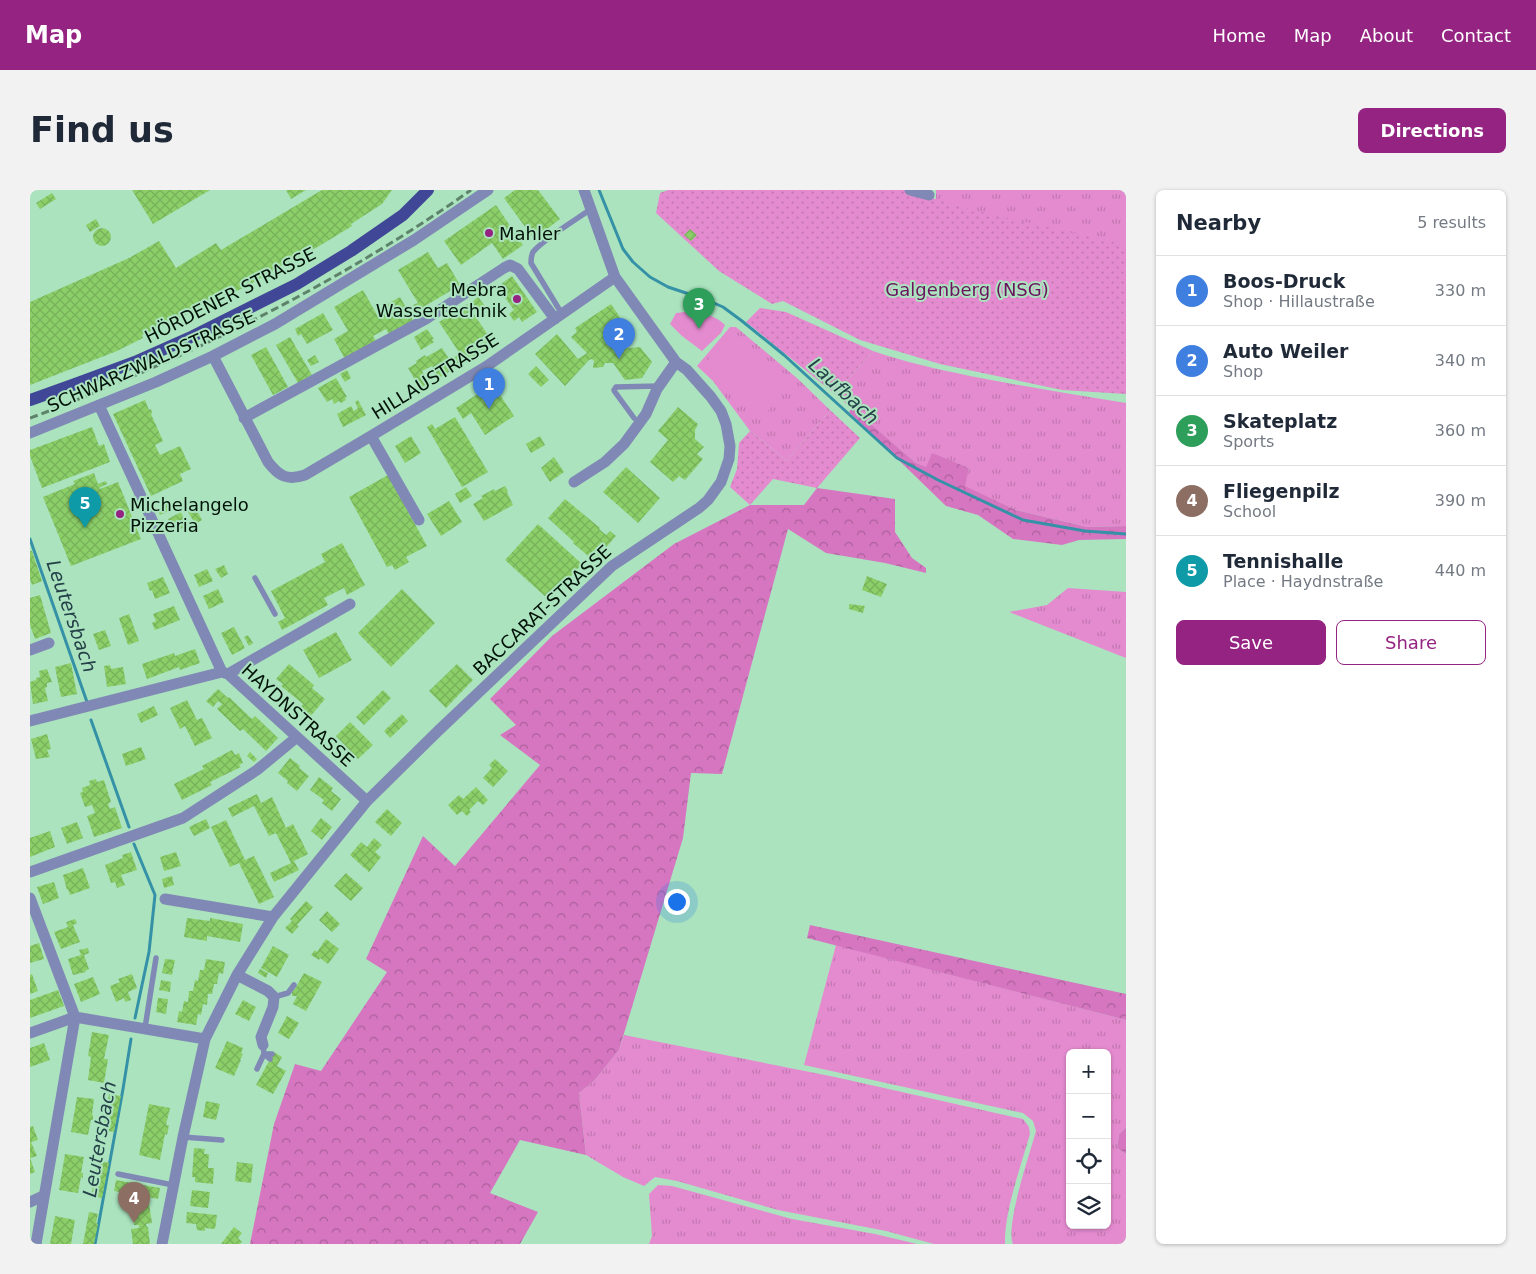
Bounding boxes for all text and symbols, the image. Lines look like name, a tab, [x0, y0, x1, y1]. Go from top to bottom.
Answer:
text: Map	[25, 21, 82, 49]
text: Home	[1213, 25, 1266, 46]
text: Map	[1294, 25, 1332, 46]
text: About	[1360, 25, 1413, 46]
text: Contact	[1441, 25, 1511, 46]
button: Directions	[1358, 108, 1506, 153]
text: Find us	[30, 110, 174, 150]
text: Nearby	[1176, 211, 1261, 235]
text: 5 results	[1417, 213, 1486, 232]
place label: Mahler	[499, 223, 561, 244]
marker: Mahler	[483, 227, 495, 239]
street label: HÖRDENER STRASSE	[141, 243, 319, 347]
text: Boos-Druck	[1223, 270, 1345, 292]
place label: Mebra Wassertechnik	[376, 279, 508, 321]
park label: Galgenberg (NSG)	[885, 279, 1049, 300]
text: 1	[1186, 281, 1198, 300]
text: 330 m	[1435, 281, 1486, 300]
pin: 3	[683, 288, 715, 329]
text: Shop · Hillaustraße	[1223, 292, 1375, 311]
marker: Mebra Wassertechnik	[511, 293, 523, 305]
street label: SCHWARZWALDSTRASSE	[44, 306, 258, 416]
pin: 2	[603, 318, 635, 359]
street label: HILLAUSTRASSE	[368, 329, 502, 423]
text: Auto Weiler	[1223, 340, 1348, 362]
text: 2	[1186, 351, 1198, 370]
text: 340 m	[1435, 351, 1486, 370]
water label: Laufbach	[805, 353, 883, 429]
text: Shop	[1223, 362, 1263, 381]
pin: 1	[473, 368, 505, 409]
text: Skateplatz	[1223, 410, 1337, 432]
text: 3	[1186, 421, 1198, 440]
text: 360 m	[1435, 421, 1486, 440]
text: Sports	[1223, 432, 1274, 451]
text: Fliegenpilz	[1223, 480, 1340, 502]
pin: 5	[69, 487, 101, 528]
text: 4	[1186, 491, 1198, 510]
text: 390 m	[1435, 491, 1486, 510]
place label: Michelangelo Pizzeria	[130, 494, 249, 536]
text: School	[1223, 502, 1276, 521]
marker: Michelangelo Pizzeria	[114, 508, 126, 520]
street label: BACCARAT-STRASSE	[469, 541, 615, 679]
text: Tennishalle	[1223, 550, 1343, 572]
water label: Leutersbach	[42, 557, 102, 675]
text: 5	[1186, 561, 1198, 580]
text: 440 m	[1435, 561, 1486, 580]
text: Place · Haydnstraße	[1223, 572, 1383, 591]
button: Save	[1176, 620, 1326, 665]
button: Share	[1336, 620, 1486, 665]
street label: HAYDNSTRASSE	[238, 659, 358, 771]
your location	[664, 889, 690, 915]
map controls	[1066, 1049, 1111, 1229]
button: +	[1066, 1049, 1111, 1094]
water label: Leutersbach	[78, 1079, 120, 1199]
button: −	[1066, 1094, 1111, 1139]
button: locate	[1066, 1139, 1111, 1184]
pin: 4	[118, 1182, 150, 1223]
button: layers	[1066, 1184, 1111, 1229]

